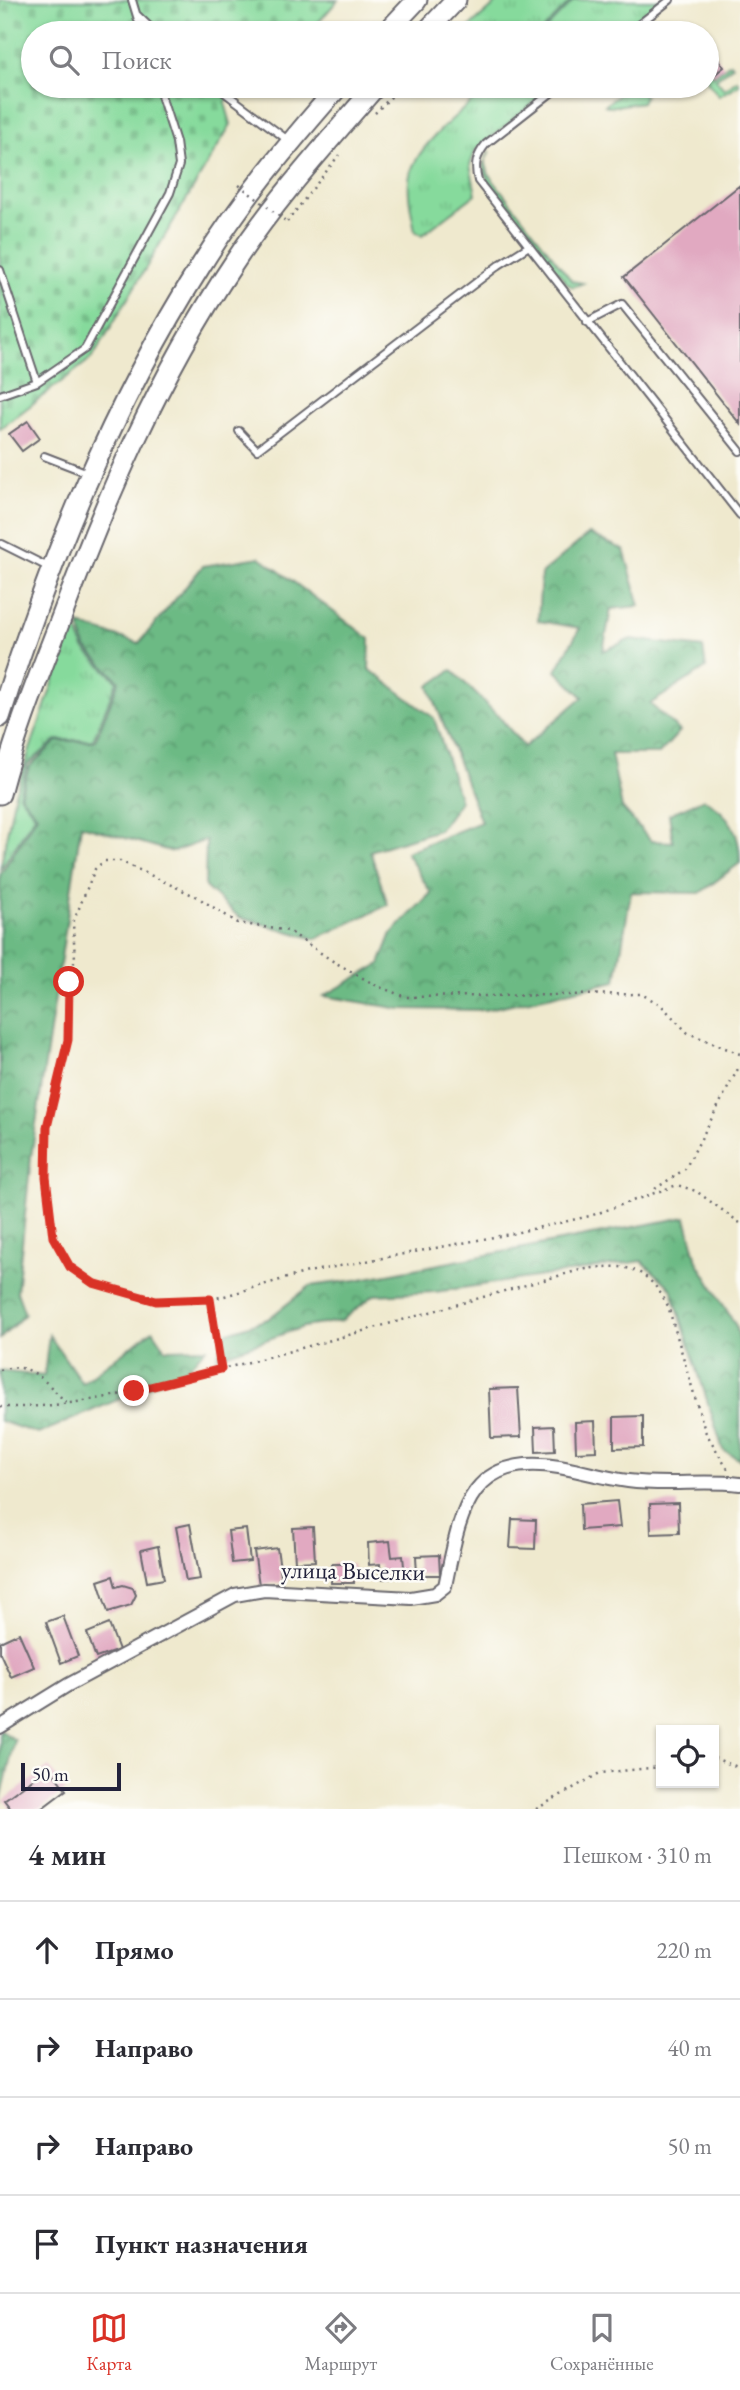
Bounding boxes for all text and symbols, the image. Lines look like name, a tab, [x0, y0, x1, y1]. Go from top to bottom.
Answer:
search box	[21, 21, 719, 98]
icon: search	[45, 41, 83, 79]
text: Поиск	[101, 43, 172, 77]
route start	[53, 966, 84, 997]
route end	[118, 1375, 149, 1406]
street label: улица Выселки	[281, 1554, 426, 1587]
map controls	[656, 1725, 719, 1788]
button: locate	[656, 1725, 719, 1788]
scale bar	[21, 1760, 121, 1792]
text: 50 m	[32, 1762, 69, 1787]
text: 4 мин	[28, 1835, 106, 1874]
text: Пешком · 310 m	[563, 1840, 712, 1870]
icon: ahead	[28, 1931, 66, 1969]
text: Прямо	[95, 1933, 174, 1967]
text: 220 m	[656, 1935, 712, 1965]
icon: right	[28, 2029, 66, 2067]
text: Направо	[95, 2031, 193, 2065]
text: 40 m	[667, 2033, 712, 2063]
icon: right	[28, 2127, 66, 2165]
text: Направо	[95, 2129, 193, 2163]
text: 50 m	[667, 2131, 712, 2161]
icon: arrive	[28, 2225, 66, 2263]
text: Пункт назначения	[95, 2227, 308, 2261]
tab: Карта	[86, 2309, 132, 2376]
tab: Маршрут	[304, 2309, 377, 2376]
tab: Сохранённые	[550, 2309, 654, 2376]

